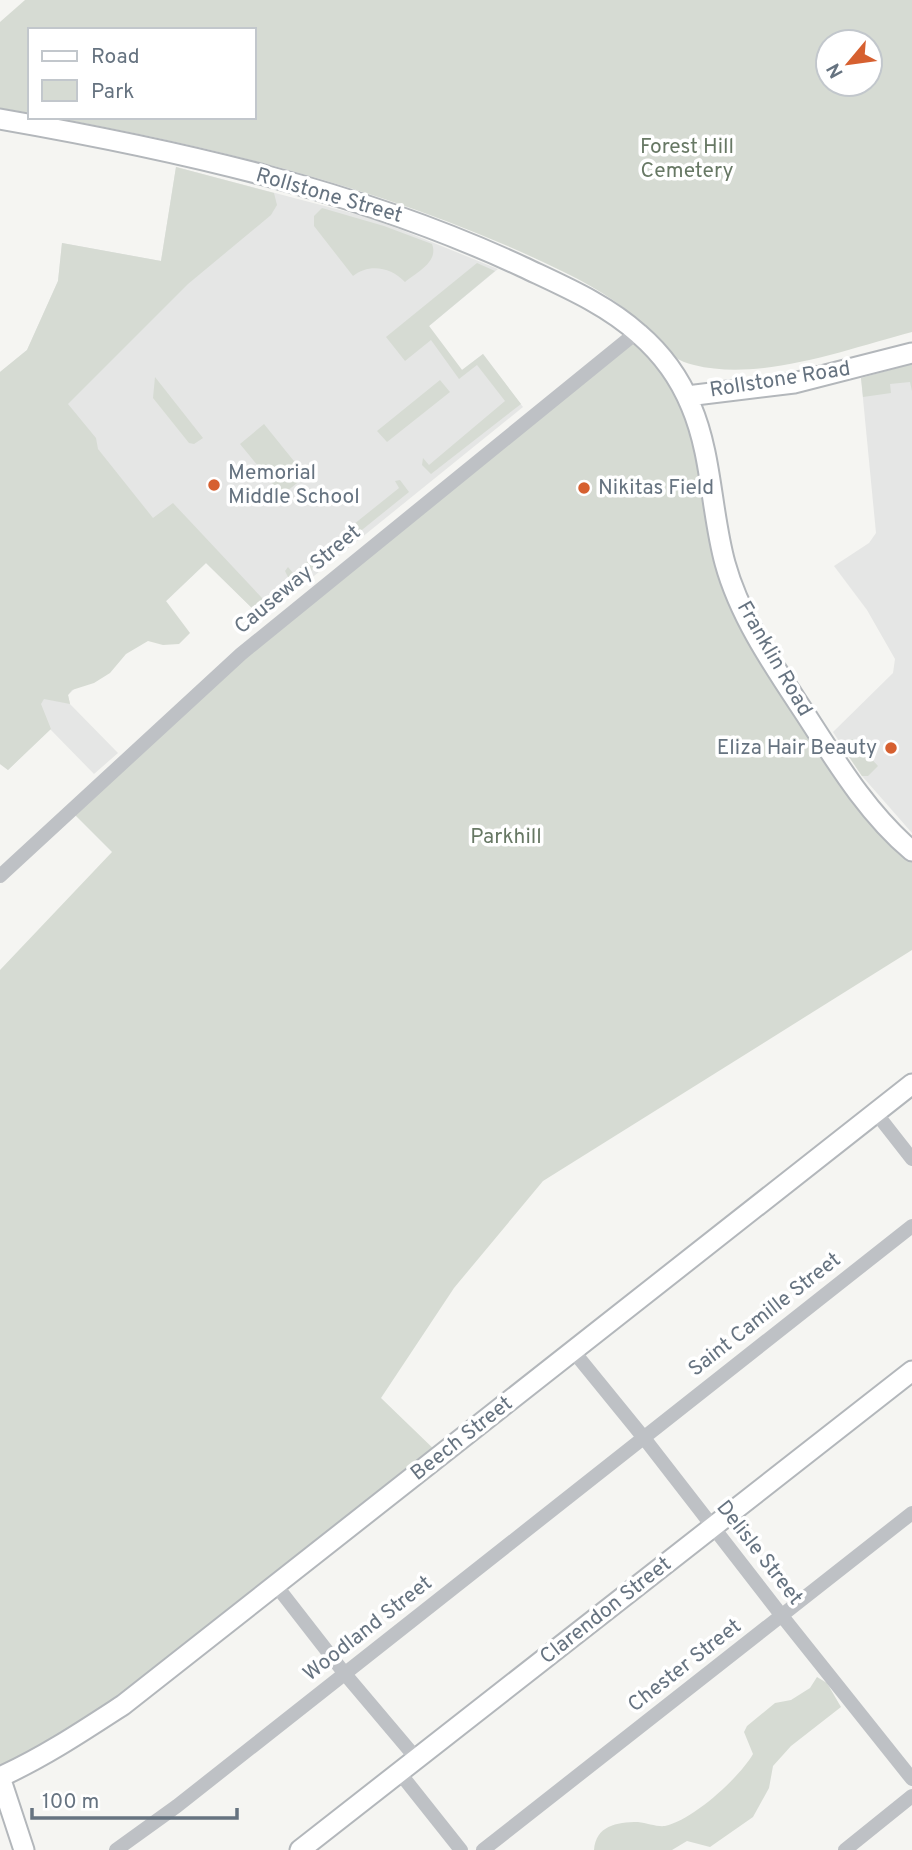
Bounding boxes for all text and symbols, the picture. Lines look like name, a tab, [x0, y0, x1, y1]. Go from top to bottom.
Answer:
legend	[28, 28, 256, 119]
north arrow	[814, 28, 884, 98]
text: Road	[91, 44, 140, 71]
text: N	[822, 58, 850, 82]
text: Park	[91, 79, 134, 106]
park label: Forest Hill Cemetery	[640, 134, 734, 185]
street label: Rollstone Street	[253, 162, 405, 230]
street label: Rollstone Road	[708, 356, 852, 404]
place label: Memorial Middle School	[228, 460, 360, 511]
place label: Nikitas Field	[598, 475, 714, 502]
marker: Memorial Middle School	[206, 477, 222, 493]
marker: Nikitas Field	[576, 480, 592, 496]
street label: Causeway Street	[229, 519, 367, 641]
street label: Franklin Road	[730, 597, 818, 721]
place label: Eliza Hair Beauty	[717, 735, 877, 762]
marker: Eliza Hair Beauty	[883, 740, 899, 756]
park label: Parkhill	[470, 824, 542, 851]
street label: Saint Camille Street	[683, 1247, 847, 1383]
street label: Beech Street	[405, 1391, 519, 1487]
street label: Delisle Street	[710, 1495, 808, 1611]
street label: Clarendon Street	[535, 1551, 677, 1671]
street label: Woodland Street	[298, 1570, 438, 1688]
street label: Chester Street	[623, 1613, 747, 1719]
scale bar	[32, 1776, 236, 1820]
text: 100 m	[42, 1789, 99, 1816]

